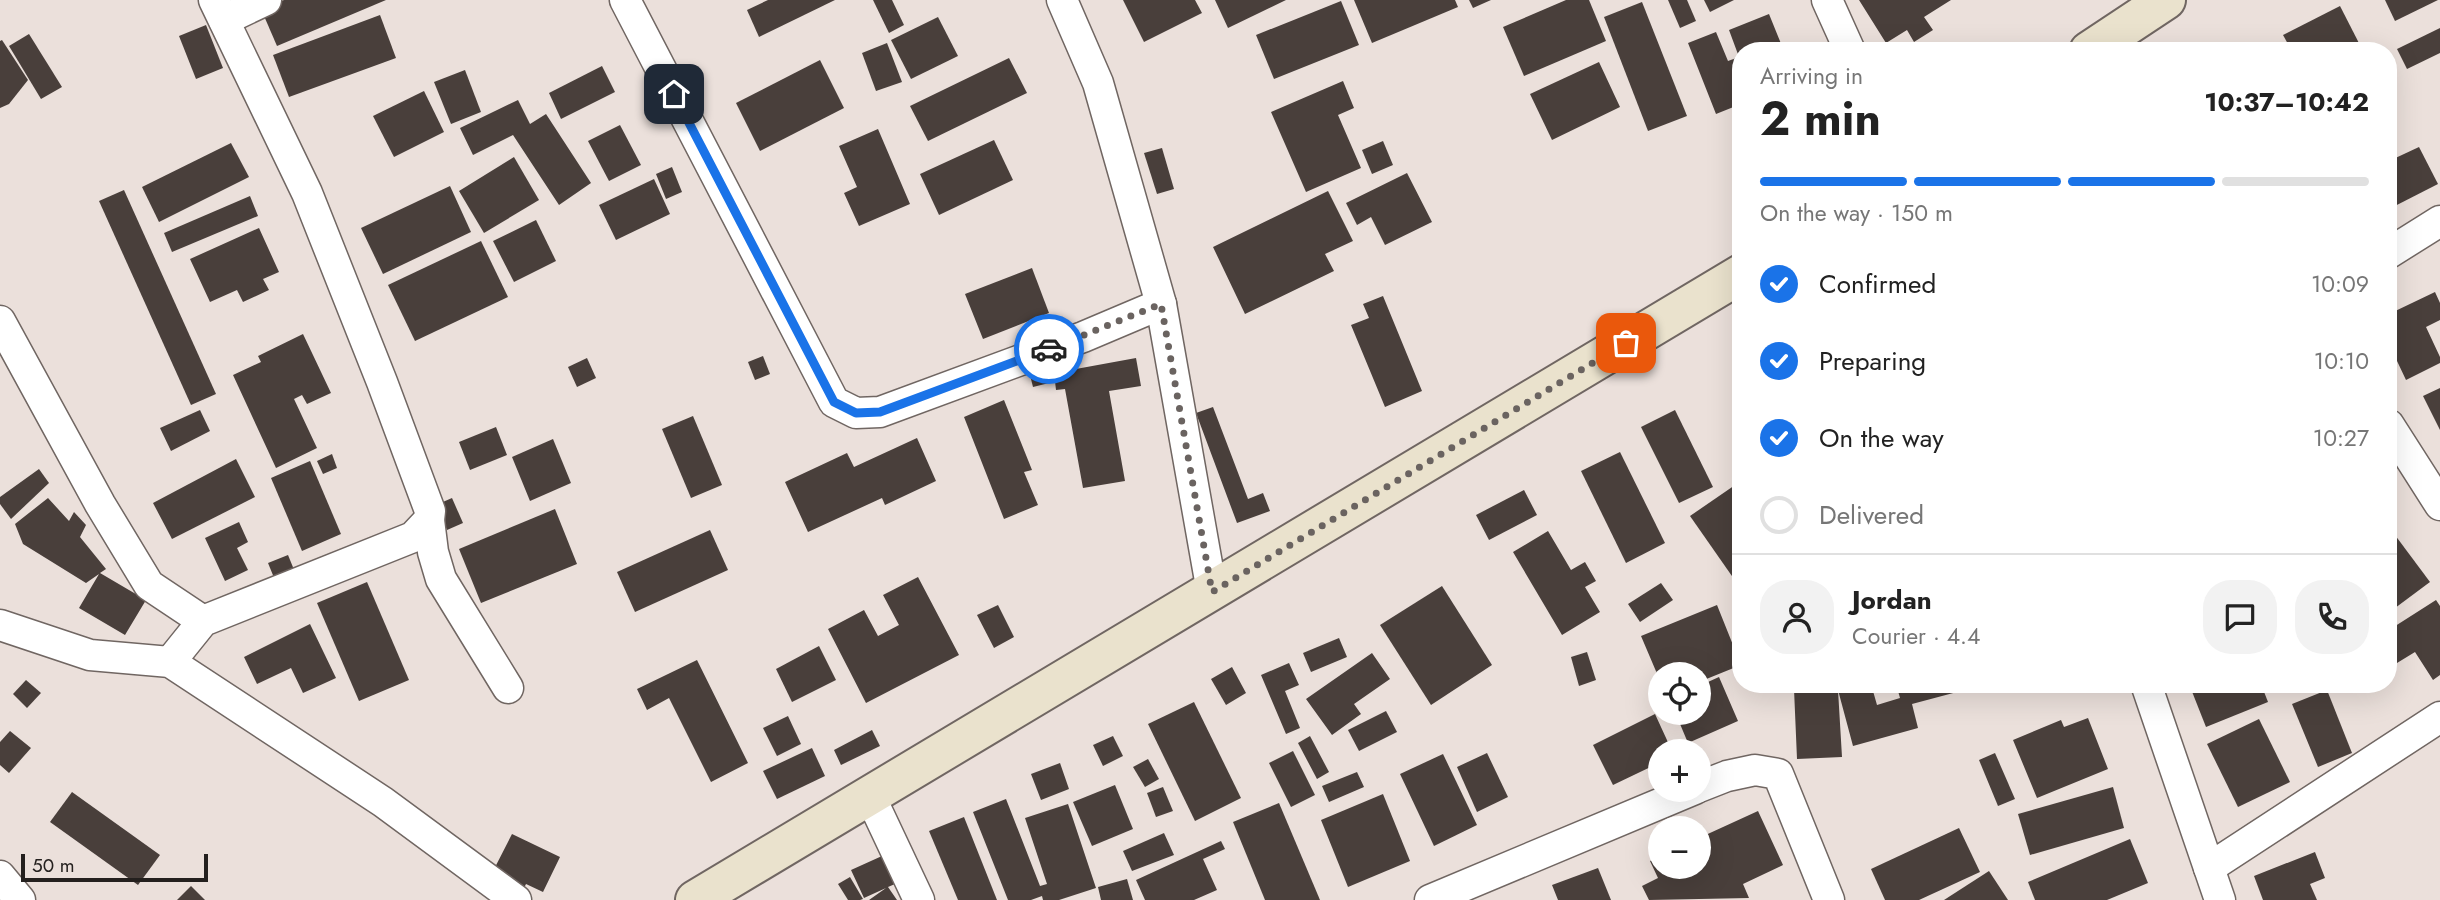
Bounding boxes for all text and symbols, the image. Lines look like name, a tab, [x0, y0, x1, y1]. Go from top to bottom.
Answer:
text: Arriving in	[1760, 59, 1863, 93]
pin	[644, 64, 704, 124]
icon: home	[655, 75, 693, 113]
text: 10:37–10:42	[2204, 83, 2369, 121]
text: 2 min	[1760, 86, 1881, 152]
text: On the way · 150 m	[1760, 196, 1953, 230]
icon: check	[1760, 265, 1798, 303]
text: Confirmed	[1819, 265, 1936, 303]
text: 10:09	[2311, 267, 2369, 301]
pin	[1596, 313, 1656, 373]
courier	[1014, 314, 1084, 384]
icon: bag	[1607, 324, 1645, 362]
icon: car	[1030, 330, 1068, 368]
icon: check	[1760, 342, 1798, 380]
text: Preparing	[1819, 342, 1926, 380]
text: 10:10	[2314, 344, 2369, 378]
icon: check	[1760, 419, 1798, 457]
text: On the way	[1819, 419, 1944, 457]
text: 10:27	[2313, 421, 2369, 455]
text: Delivered	[1819, 496, 1924, 534]
button: person	[1760, 580, 1834, 654]
button: chat	[2203, 580, 2277, 654]
button: phone	[2295, 580, 2369, 654]
text: Jordan	[1852, 581, 1932, 619]
text: Courier · 4.4	[1852, 619, 1980, 653]
map controls	[1648, 662, 1711, 879]
button: locate	[1648, 662, 1711, 725]
button: +	[1648, 739, 1711, 802]
button: −	[1648, 816, 1711, 879]
scale bar	[21, 851, 208, 883]
text: 50 m	[32, 852, 75, 879]

